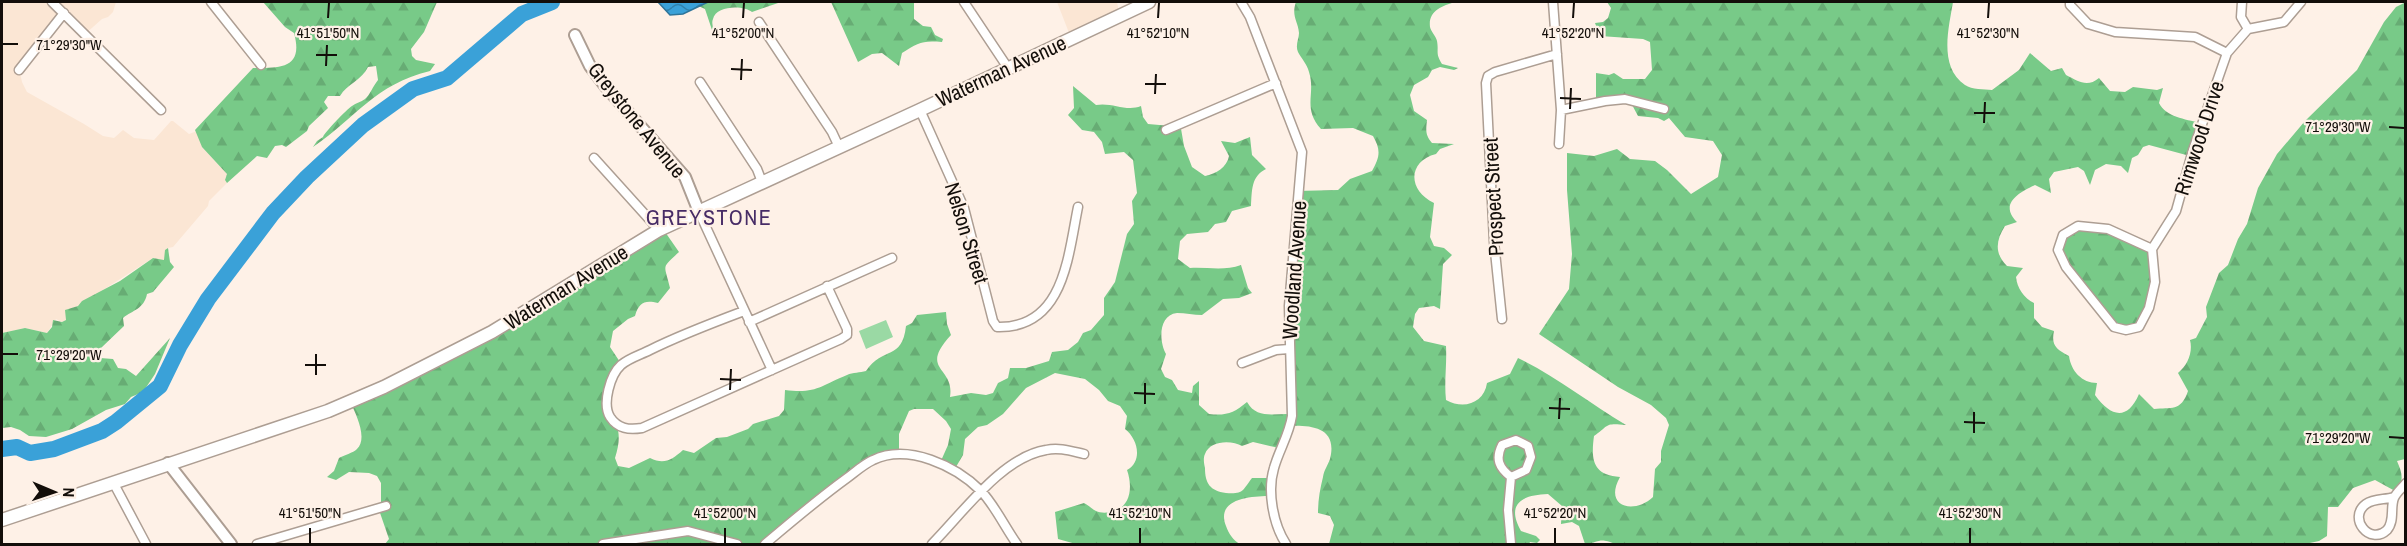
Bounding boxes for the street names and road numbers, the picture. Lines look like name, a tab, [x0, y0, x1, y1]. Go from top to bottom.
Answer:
street label: Waterman Avenue	[931, 28, 1071, 114]
street label: Greystone Avenue	[581, 56, 693, 184]
street label: Rimwood Drive	[2167, 77, 2231, 199]
street label: Prospect Street	[1475, 137, 1511, 257]
street label: Nelson Street	[938, 179, 996, 287]
street label: Woodland Avenue	[1275, 200, 1313, 340]
street label: Waterman Avenue	[499, 237, 633, 337]

